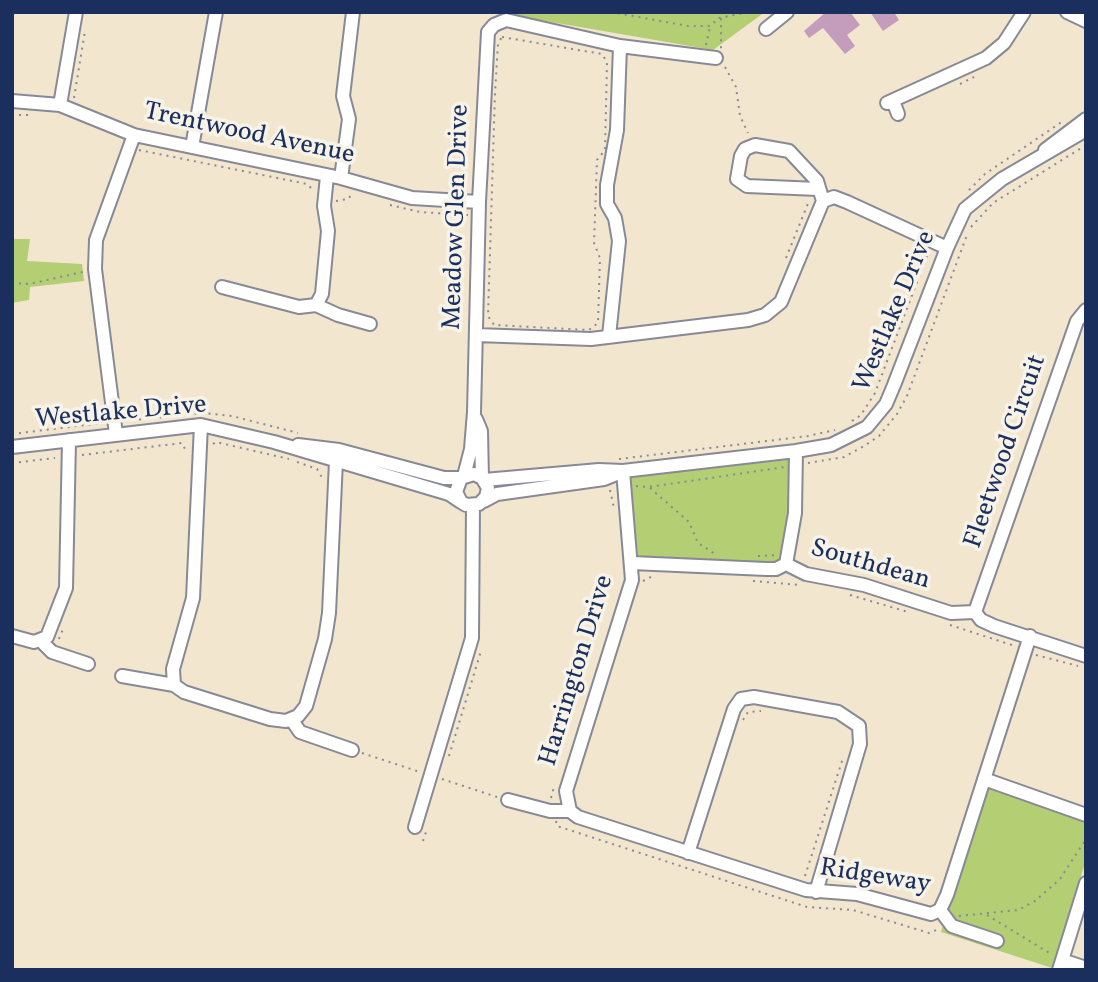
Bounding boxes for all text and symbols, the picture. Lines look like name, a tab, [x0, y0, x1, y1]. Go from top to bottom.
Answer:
street label: Trentwood Avenue	[141, 97, 357, 173]
street label: Meadow Glen Drive	[438, 104, 478, 330]
street label: Westlake Drive	[848, 227, 944, 397]
street label: Fleetwood Circuit	[959, 351, 1055, 553]
street label: Westlake Drive	[34, 391, 208, 437]
street label: Southdean	[807, 534, 933, 598]
street label: Harrington Drive	[534, 572, 622, 770]
street label: Ridgeway	[817, 854, 933, 902]

